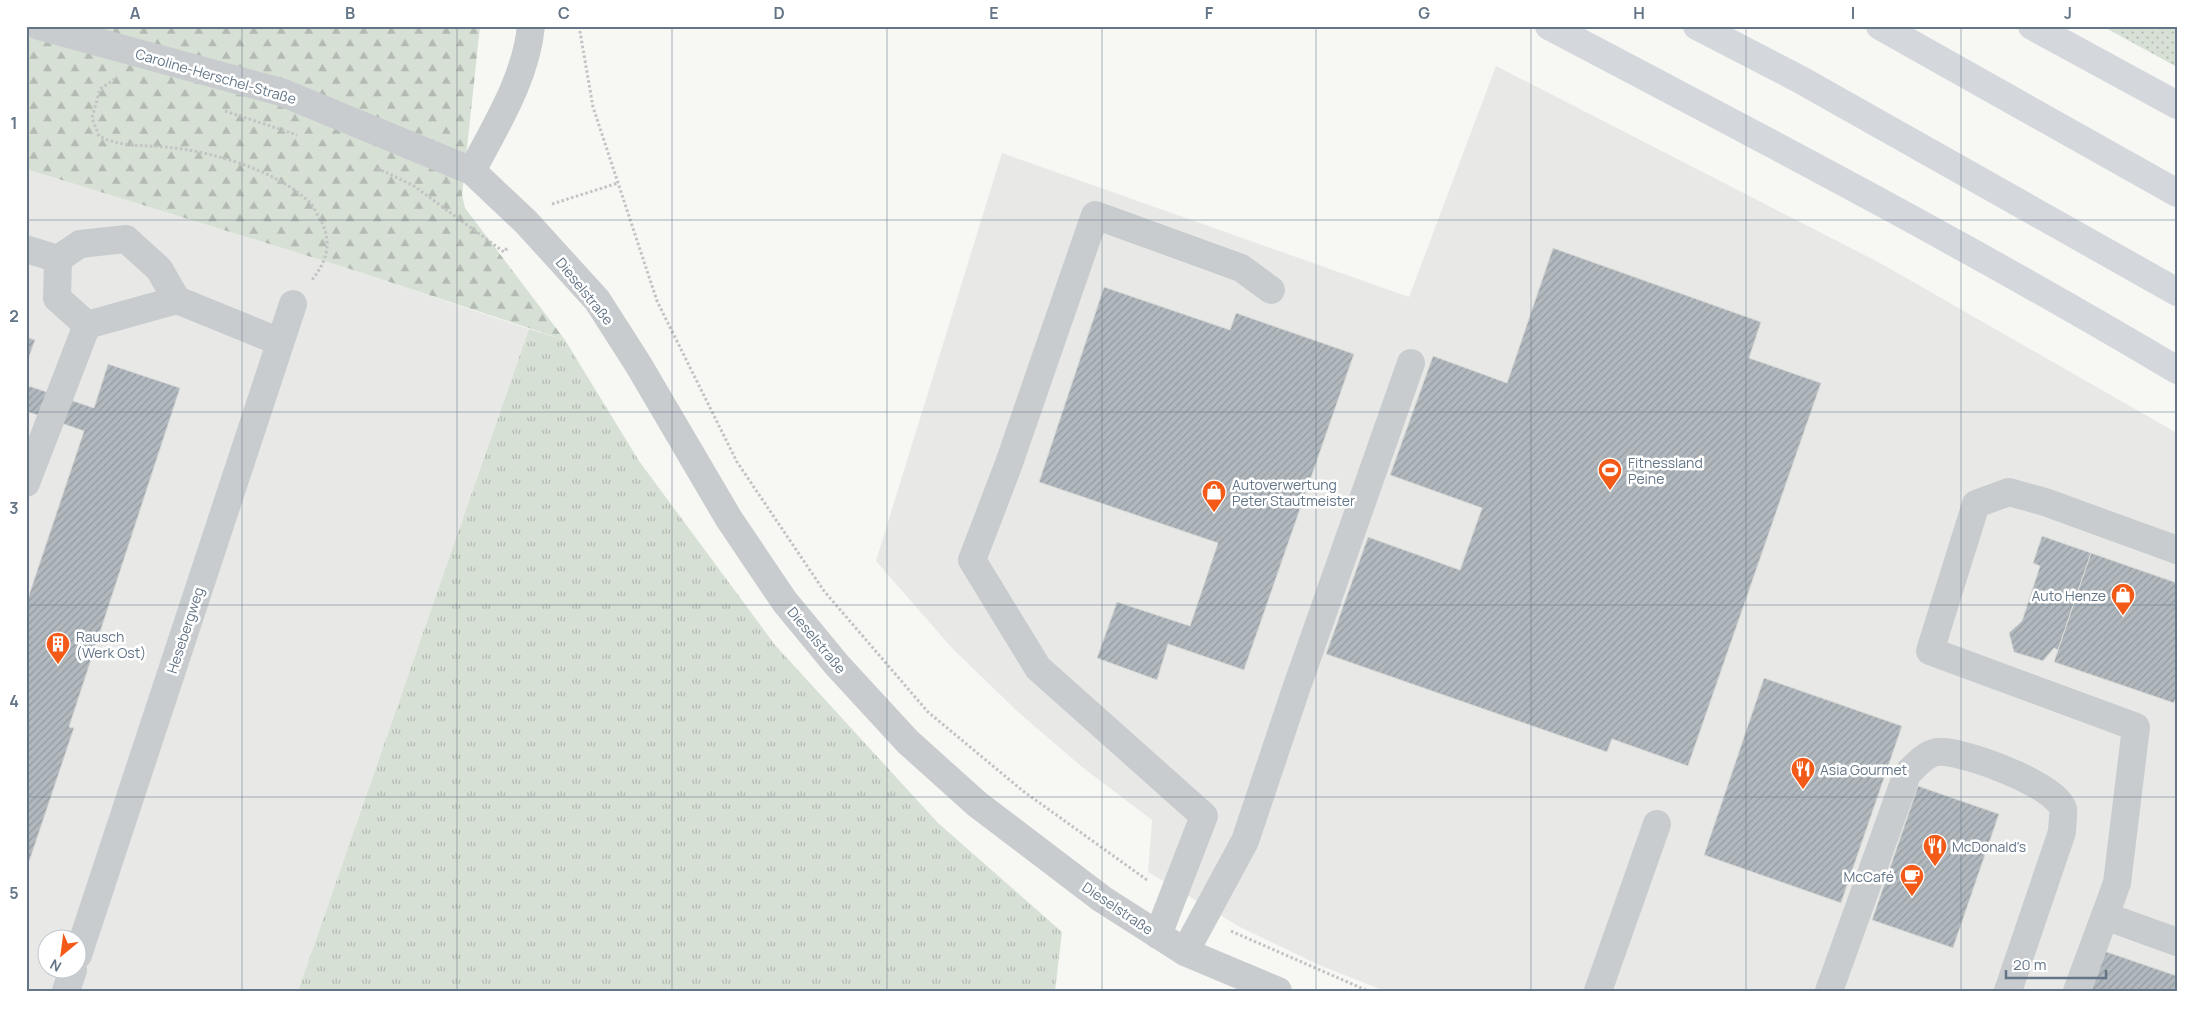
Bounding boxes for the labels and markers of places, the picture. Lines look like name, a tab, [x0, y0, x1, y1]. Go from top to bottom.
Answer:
place label: Fitnessland Peine	[1628, 453, 1703, 488]
sports icon: Fitnessland Peine	[1597, 457, 1623, 491]
place label: Autoverwertung Peter Stautmeister	[1232, 475, 1355, 510]
shop icon: Autoverwertung Peter Stautmeister	[1201, 479, 1227, 513]
shop icon: Auto Henze	[2110, 582, 2136, 616]
place label: Auto Henze	[2031, 586, 2106, 605]
place label: Rausch (Werk Ost)	[76, 627, 146, 662]
building icon: Rausch (Werk Ost)	[45, 631, 71, 665]
restaurant icon: Asia Gourmet	[1790, 756, 1816, 790]
place label: Asia Gourmet	[1820, 760, 1908, 779]
restaurant icon: McDonald's	[1922, 833, 1948, 867]
place label: McDonald's	[1952, 837, 2026, 856]
cafe icon: McCafé	[1899, 863, 1925, 897]
place label: McCafé	[1844, 867, 1894, 886]

